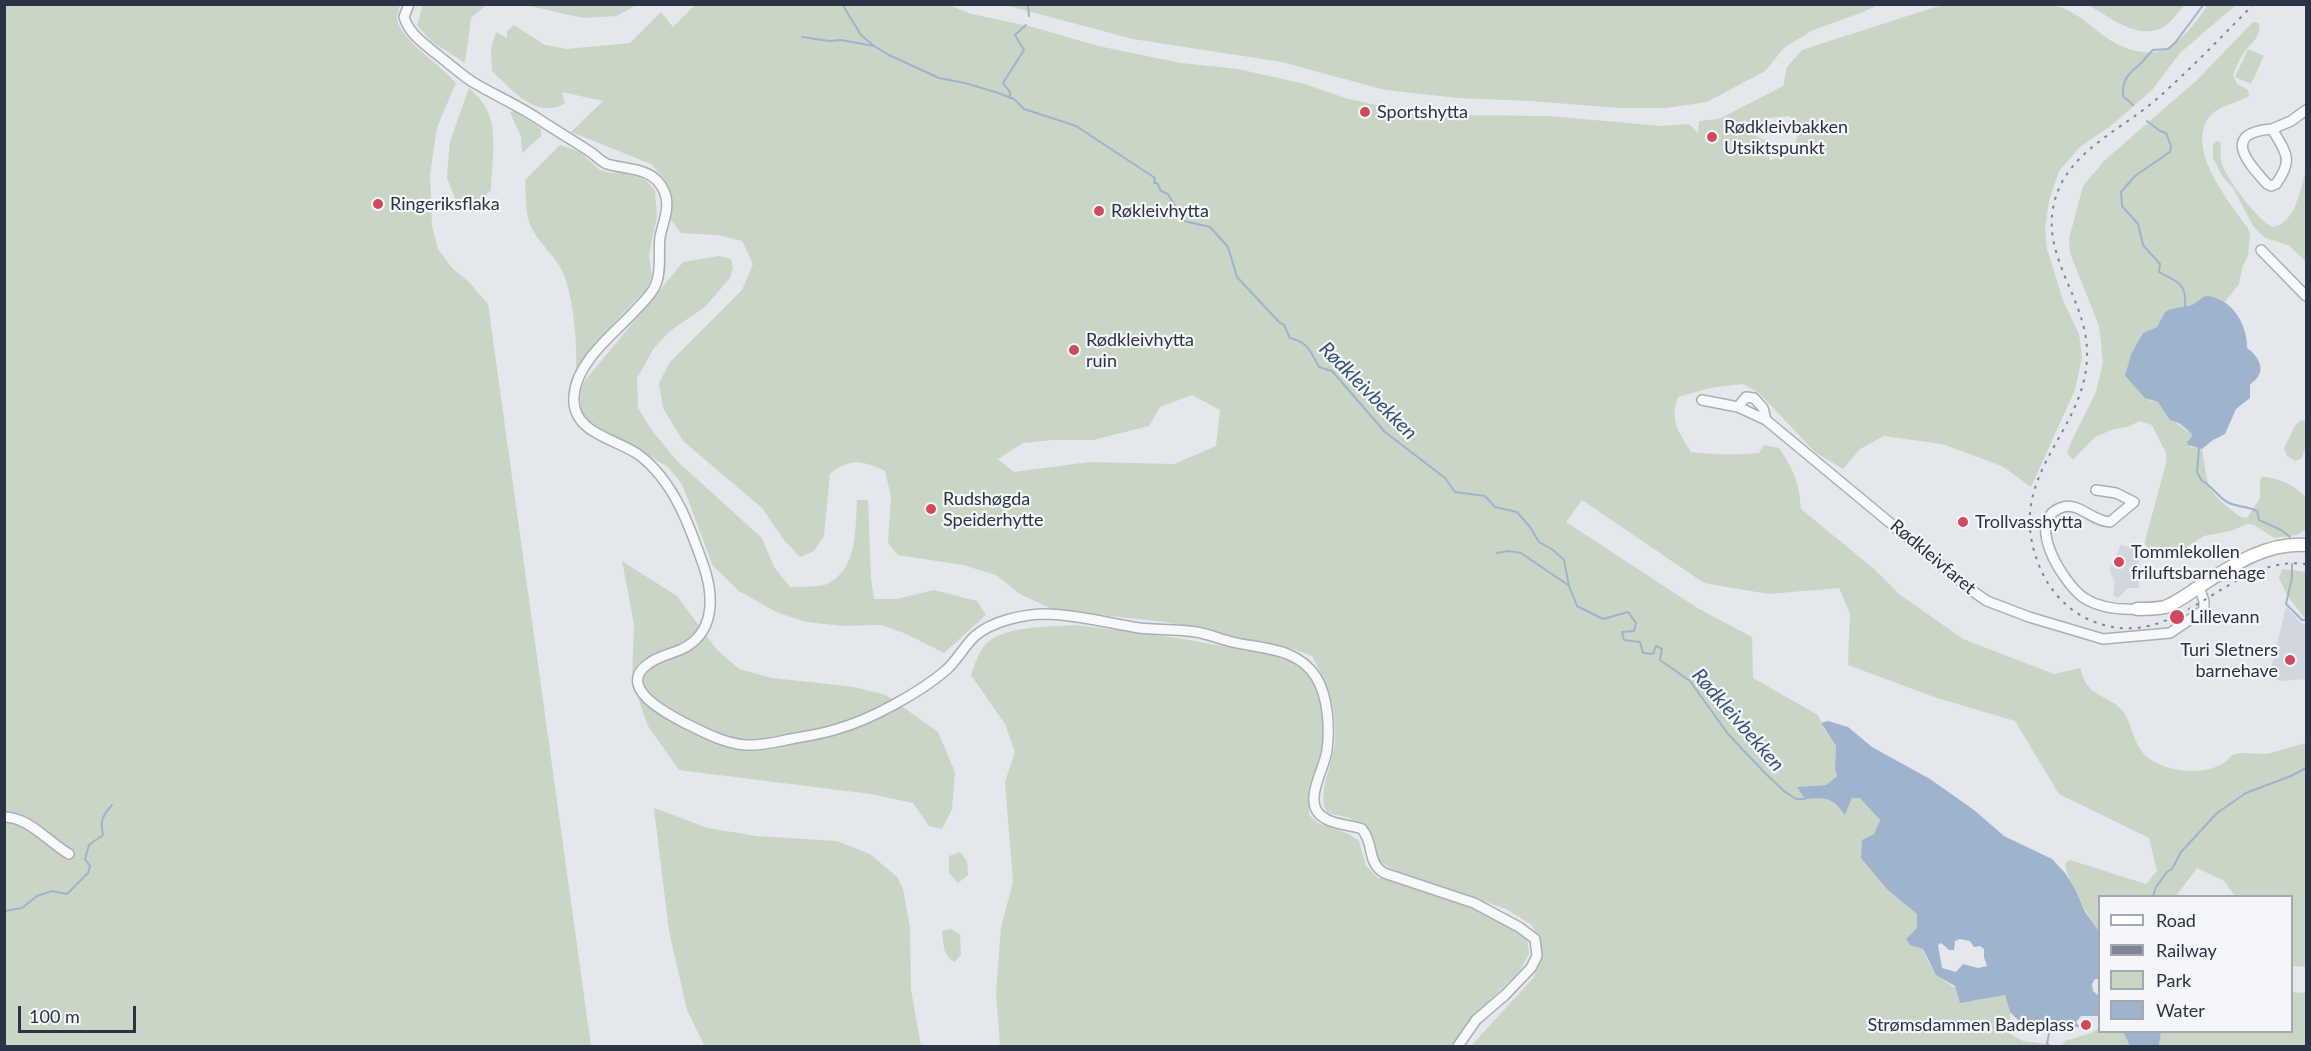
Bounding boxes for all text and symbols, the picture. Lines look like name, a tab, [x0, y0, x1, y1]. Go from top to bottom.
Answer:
place label: Sportshytta	[1377, 101, 1468, 123]
marker: Sportshytta	[1358, 105, 1372, 119]
place label: Rødkleivbakken Utsiktspunkt	[1724, 116, 1848, 158]
marker: Rødkleivbakken Utsiktspunkt	[1705, 130, 1719, 144]
place label: Ringeriksflaka	[390, 193, 500, 215]
marker: Ringeriksflaka	[371, 197, 385, 211]
place label: Røkleivhytta	[1111, 200, 1209, 222]
marker: Røkleivhytta	[1092, 204, 1106, 218]
place label: Rødkleivhytta ruin	[1086, 329, 1194, 372]
water label: Rødkleivbekken	[1314, 337, 1422, 445]
marker: Rødkleivhytta ruin	[1067, 343, 1081, 357]
place label: Rudshøgda Speiderhytte	[943, 488, 1043, 530]
marker: Rudshøgda Speiderhytte	[924, 502, 938, 516]
place label: Trollvasshytta	[1975, 511, 2082, 533]
street label: Rødkleivfaret	[1886, 515, 1980, 599]
marker: Trollvasshytta	[1956, 515, 1970, 529]
place label: Tommlekollen friluftsbarnehage	[2131, 541, 2265, 584]
marker: Tommlekollen friluftsbarnehage	[2112, 555, 2126, 569]
place label: Lillevann	[2190, 606, 2259, 628]
marker: Lillevann	[2168, 608, 2186, 626]
place label: Turi Sletners barnehave	[2180, 639, 2278, 682]
marker: Turi Sletners barnehave	[2283, 653, 2297, 667]
water label: Rødkleivbekken	[1687, 664, 1789, 776]
legend	[2098, 895, 2293, 1033]
text: Road	[2156, 909, 2196, 931]
text: Railway	[2156, 939, 2217, 961]
text: Park	[2156, 969, 2191, 991]
scale bar	[21, 994, 140, 1032]
text: Water	[2156, 999, 2205, 1021]
text: 100 m	[29, 1005, 80, 1027]
place label: Strømsdammen Badeplass	[1868, 1014, 2074, 1036]
marker: Strømsdammen Badeplass	[2079, 1018, 2093, 1032]

